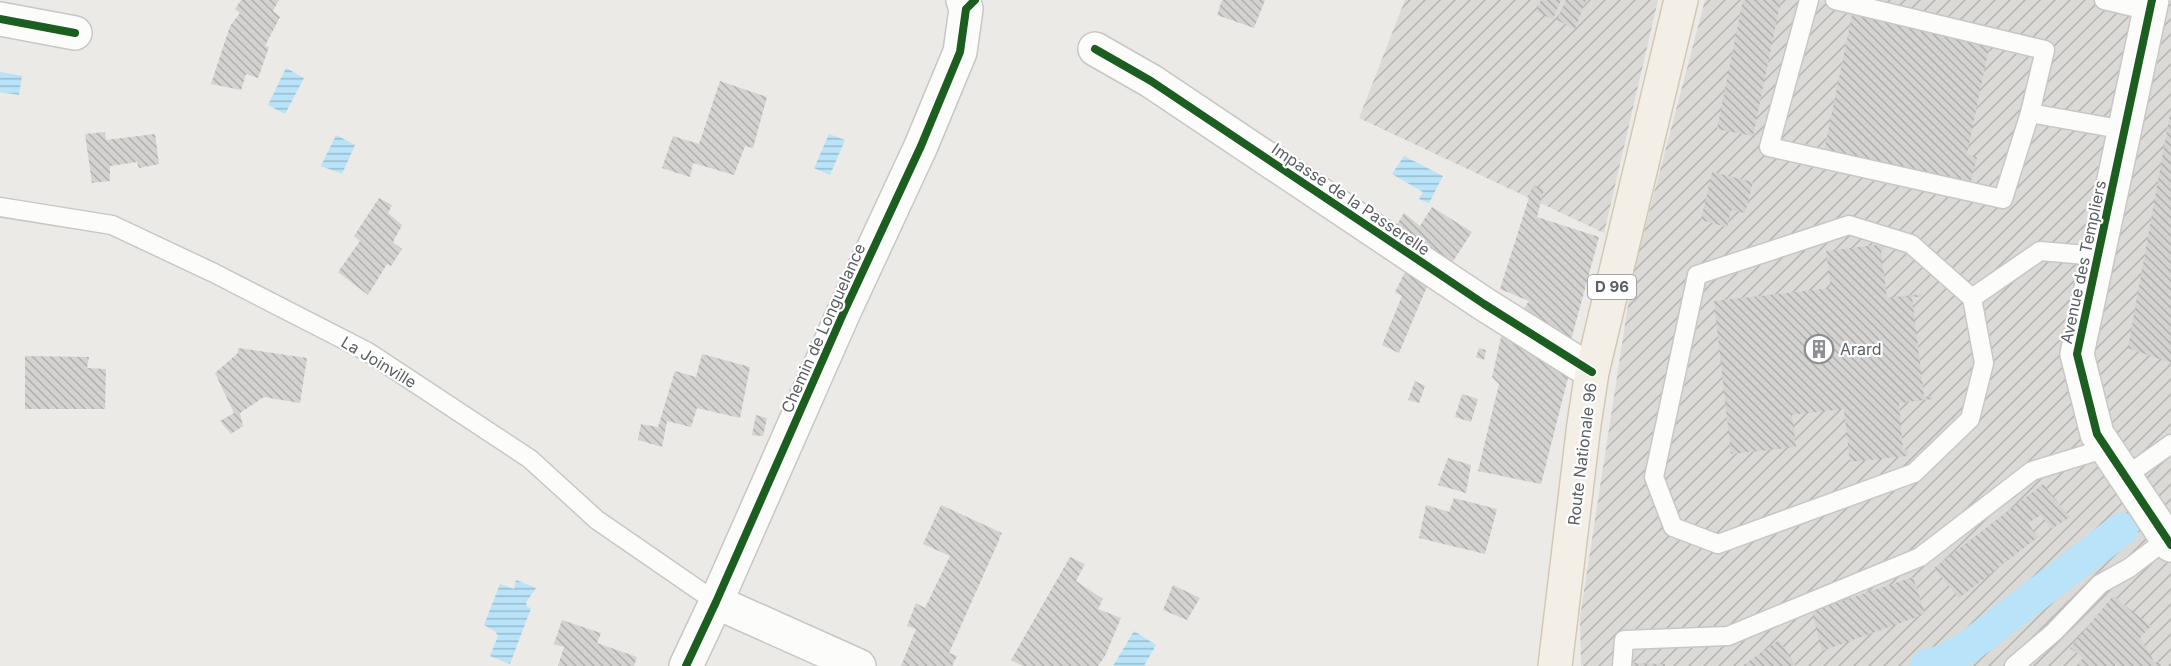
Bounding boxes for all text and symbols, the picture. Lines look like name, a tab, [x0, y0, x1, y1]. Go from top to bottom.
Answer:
street label: Impasse de la Passerelle	[1268, 139, 1434, 259]
street label: Avenue des Templiers	[2056, 178, 2110, 346]
street label: Chemin de Longuelance	[777, 240, 869, 416]
road number: D 96	[1588, 275, 1636, 299]
street label: La Joinville	[338, 332, 420, 392]
building icon: Arard	[1803, 333, 1835, 365]
place label: Arard	[1840, 339, 1882, 359]
street label: Route Nationale 96	[1563, 381, 1601, 527]

